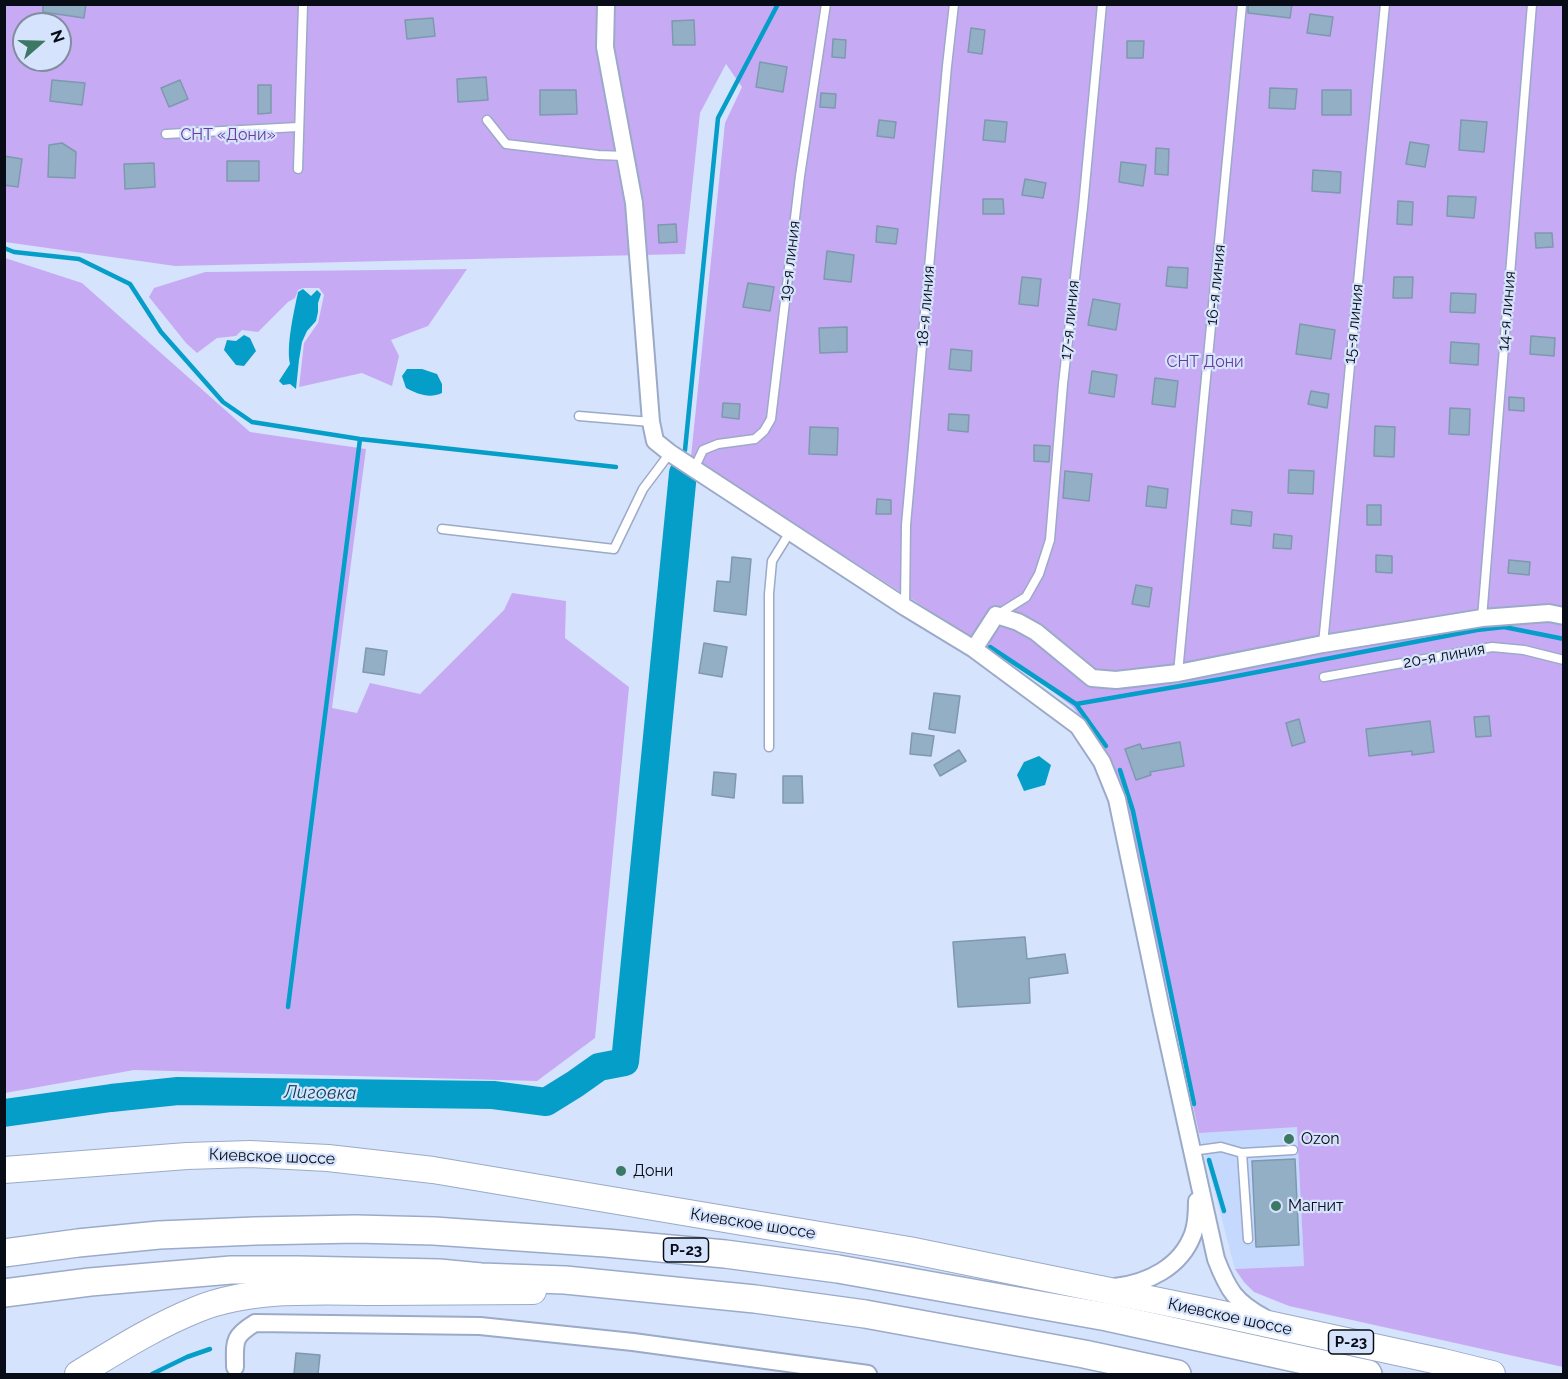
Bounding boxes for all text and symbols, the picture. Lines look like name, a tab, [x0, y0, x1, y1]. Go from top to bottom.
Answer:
north arrow	[12, 12, 72, 72]
text: N	[46, 27, 69, 45]
park label: СНТ «Дони»	[180, 125, 276, 145]
street label: 19-я линия	[776, 220, 804, 302]
street label: 16-я линия	[1202, 244, 1230, 326]
street label: 18-я линия	[913, 265, 939, 347]
street label: 14-я линия	[1494, 270, 1520, 352]
street label: 17-я линия	[1056, 279, 1084, 361]
street label: 15-я линия	[1340, 283, 1368, 365]
park label: СНТ Дони	[1167, 352, 1243, 372]
street label: 20-я линия	[1401, 639, 1487, 673]
water label: Лиговка	[283, 1082, 357, 1104]
place label: Ozon	[1301, 1129, 1340, 1149]
marker: Ozon	[1282, 1132, 1296, 1146]
street label: Киевское шоссе	[209, 1145, 335, 1169]
place label: Дони	[633, 1161, 673, 1181]
marker: Дони	[614, 1164, 628, 1178]
place label: Магнит	[1288, 1196, 1344, 1216]
marker: Магнит	[1269, 1199, 1283, 1213]
street label: Киевское шоссе	[689, 1205, 817, 1243]
road number: Р-23	[664, 1238, 708, 1262]
street label: Киевское шоссе	[1166, 1294, 1294, 1340]
road number: Р-23	[1328, 1330, 1374, 1354]

